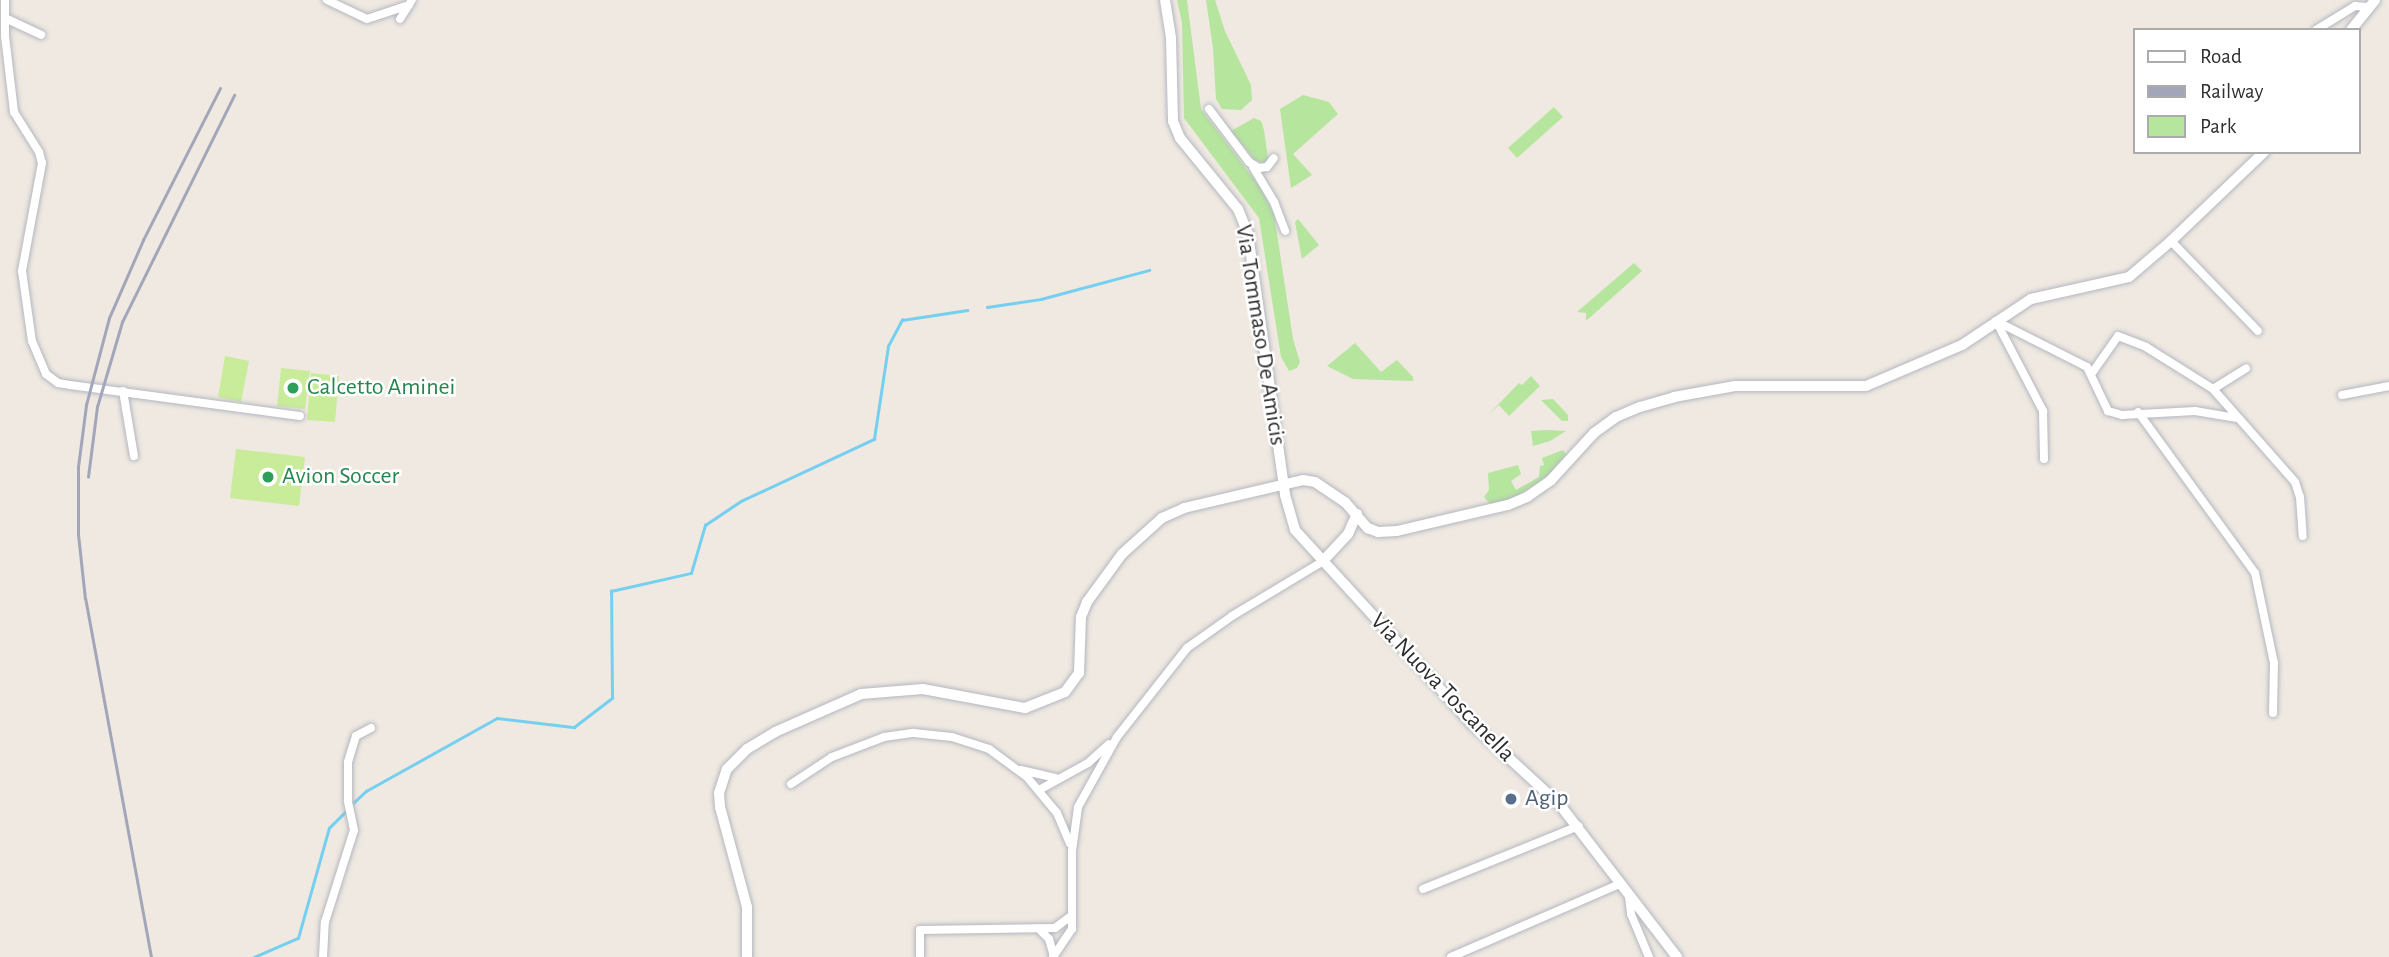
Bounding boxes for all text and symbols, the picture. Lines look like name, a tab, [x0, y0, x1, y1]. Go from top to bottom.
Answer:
legend	[2134, 28, 2361, 154]
text: Road	[2200, 46, 2242, 67]
text: Railway	[2200, 81, 2263, 102]
text: Park	[2200, 116, 2236, 137]
street label: Via Tommaso De Amicis	[1228, 223, 1292, 447]
place label: Calcetto Aminei	[307, 374, 455, 402]
marker: Calcetto Aminei	[285, 380, 301, 396]
place label: Avion Soccer	[282, 463, 399, 491]
marker: Avion Soccer	[260, 469, 276, 485]
street label: Via Nuova Toscanella	[1364, 607, 1520, 769]
place label: Agip	[1525, 785, 1569, 813]
marker: Agip	[1503, 791, 1519, 807]

